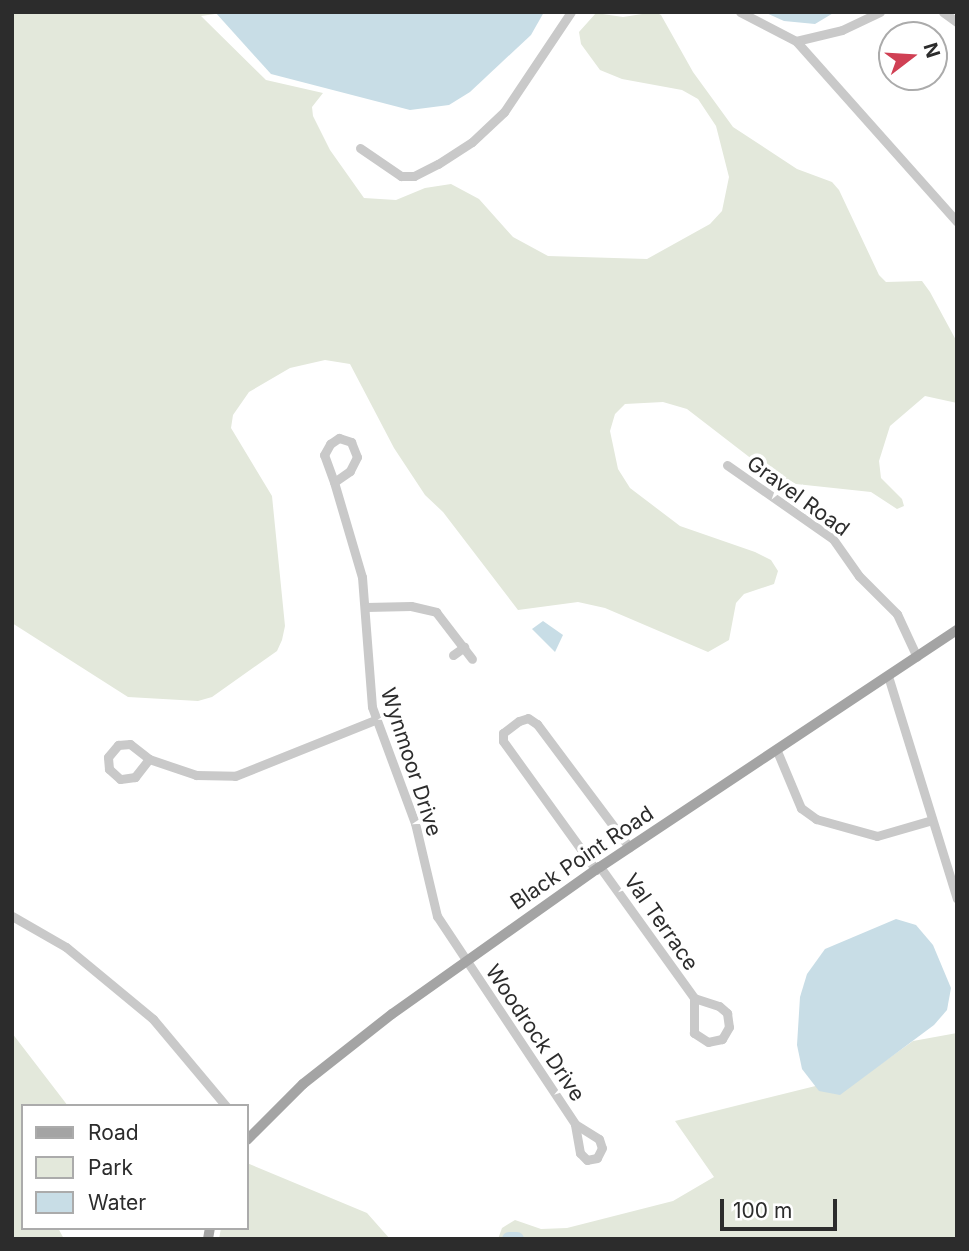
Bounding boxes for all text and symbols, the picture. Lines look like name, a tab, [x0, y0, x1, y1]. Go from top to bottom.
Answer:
north arrow	[878, 21, 948, 91]
text: N	[919, 40, 945, 61]
street label: Gravel Road	[742, 450, 854, 542]
street label: Wynmoor Drive	[375, 685, 447, 839]
street label: Black Point Road	[506, 801, 658, 915]
street label: Val Terrace	[618, 869, 704, 975]
street label: Woodrock Drive	[480, 960, 590, 1106]
legend	[21, 1104, 248, 1230]
text: Road	[88, 1120, 139, 1145]
text: Park	[88, 1155, 133, 1180]
scale bar	[724, 1184, 841, 1228]
text: Water	[88, 1190, 146, 1215]
text: 100 m	[733, 1198, 792, 1223]

